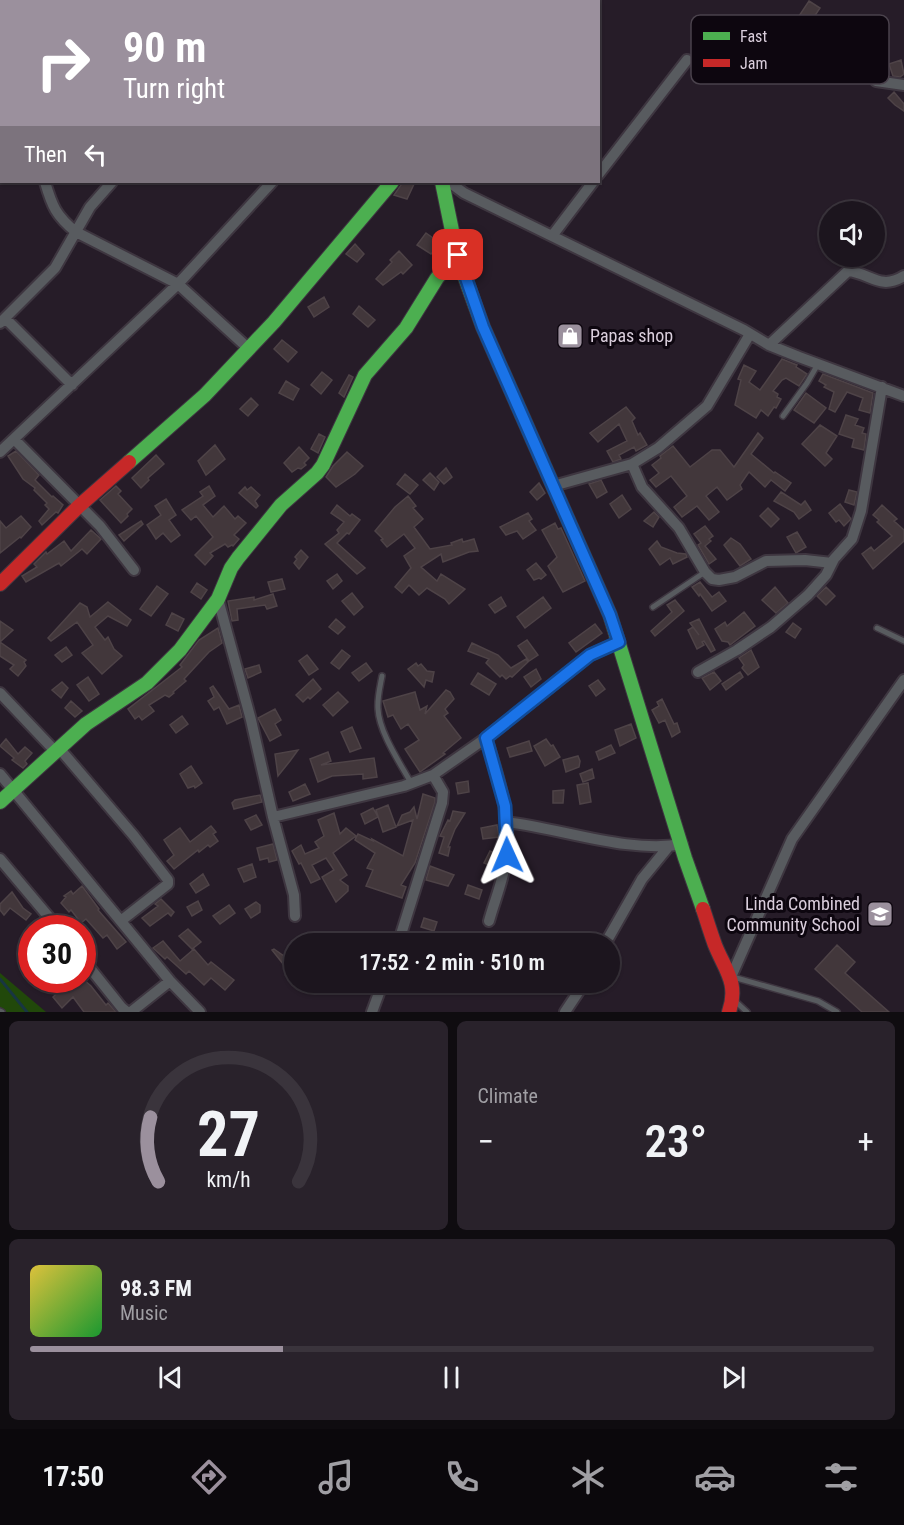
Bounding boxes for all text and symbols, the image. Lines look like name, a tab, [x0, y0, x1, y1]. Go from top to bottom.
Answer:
legend	[691, 15, 889, 84]
text: 90 m	[123, 23, 206, 72]
icon: right	[24, 24, 102, 102]
text: Fast	[740, 27, 767, 46]
text: Jam	[740, 54, 767, 73]
text: Turn right	[123, 73, 225, 105]
icon: left	[79, 138, 112, 171]
text: Then	[24, 142, 67, 167]
map controls	[819, 201, 885, 267]
button: sound	[819, 201, 885, 267]
pin	[432, 229, 483, 280]
icon: arrive	[441, 238, 474, 271]
shop icon: Papas shop	[555, 321, 585, 351]
place label: Papas shop	[590, 325, 673, 346]
position arrow	[475, 823, 539, 887]
place label: Linda Combined Community School	[727, 893, 860, 935]
school or university icon: Linda Combined Community School	[865, 899, 895, 929]
speed limit sign: 30	[18, 915, 96, 993]
text: 17:52 · 2 min · 510 m	[359, 950, 545, 975]
text: Climate	[478, 1084, 538, 1108]
text: 27	[197, 1098, 260, 1171]
text: 23°	[644, 1115, 707, 1168]
text: −	[478, 1122, 494, 1161]
text: +	[858, 1122, 874, 1161]
text: km/h	[206, 1168, 250, 1193]
text: 98.3 FM	[120, 1276, 192, 1301]
text: Music	[120, 1301, 168, 1325]
icon: previous	[154, 1361, 187, 1394]
icon: pause	[435, 1361, 468, 1394]
icon: next	[717, 1361, 750, 1394]
icon: directions	[188, 1456, 230, 1498]
icon: music	[315, 1456, 357, 1498]
icon: phone	[441, 1456, 483, 1498]
icon: climate	[567, 1456, 609, 1498]
icon: car	[694, 1456, 736, 1498]
icon: filters	[820, 1456, 862, 1498]
text: 17:50	[42, 1461, 104, 1493]

